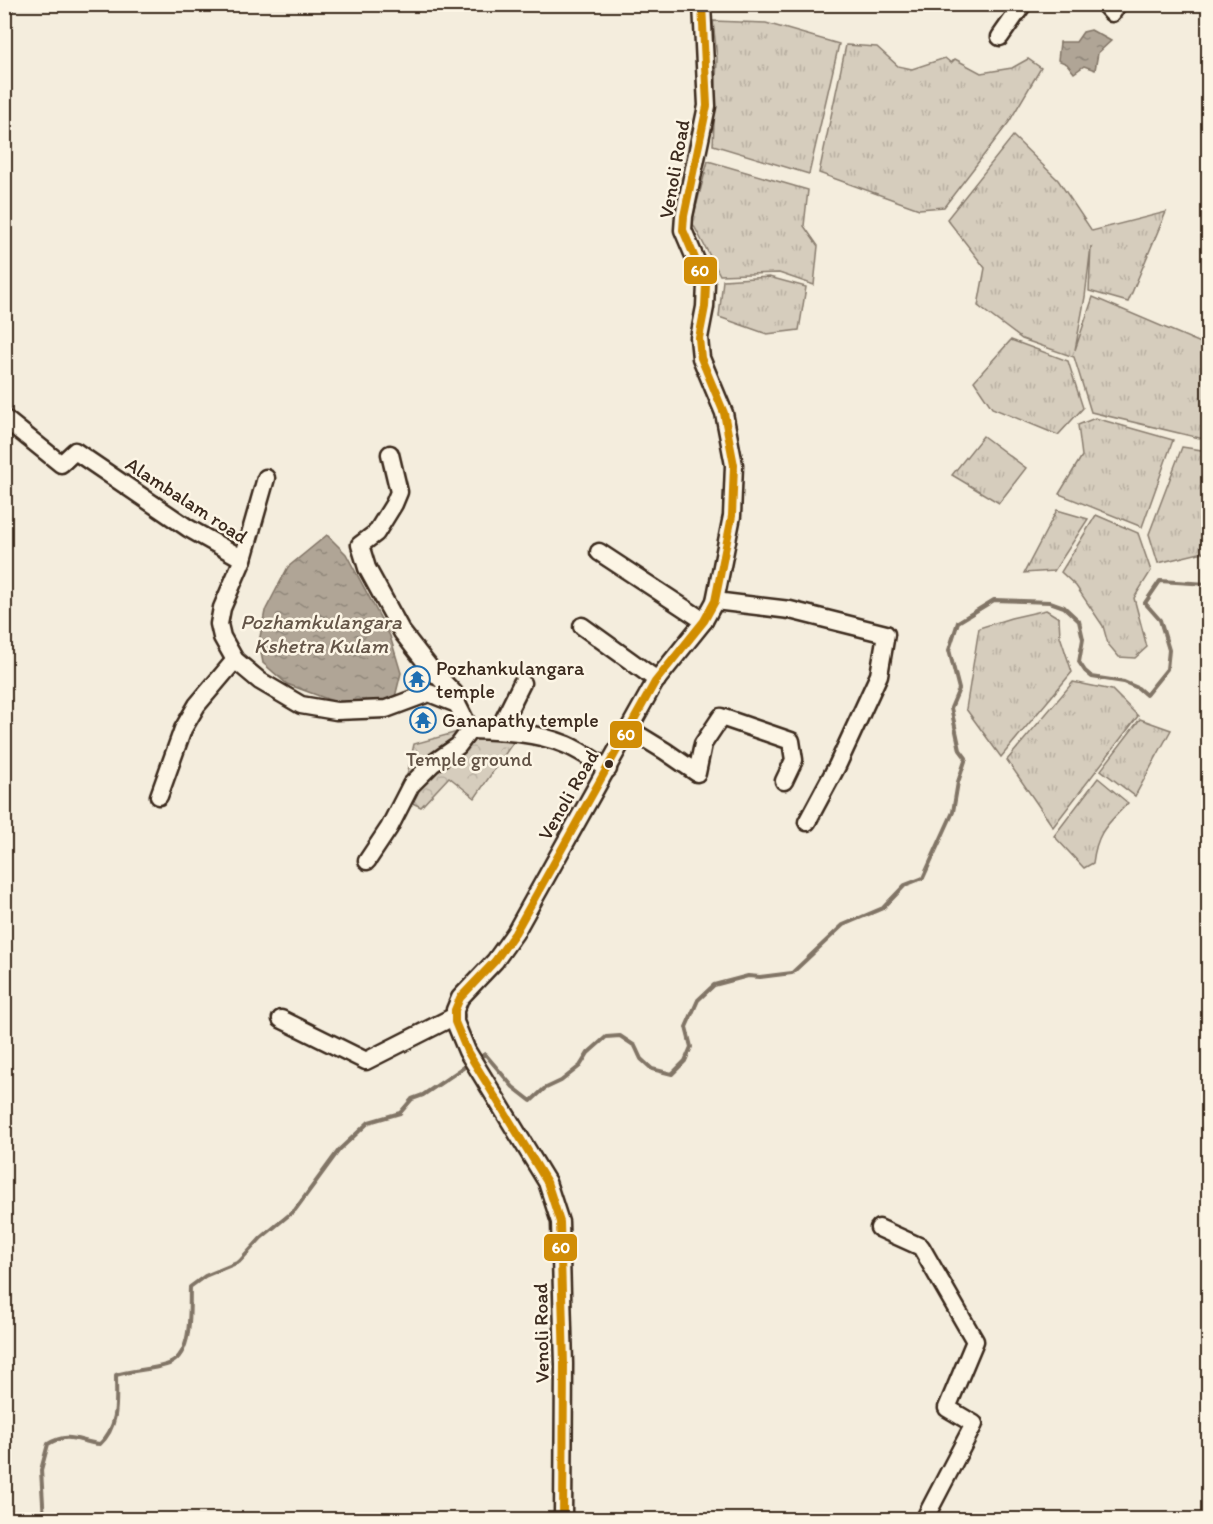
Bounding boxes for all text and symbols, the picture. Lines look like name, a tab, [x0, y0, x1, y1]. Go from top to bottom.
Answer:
street label: Venoli Road	[653, 118, 695, 220]
line badge: 60	[683, 256, 718, 285]
text: 60	[691, 261, 709, 280]
street label: Alambalam road	[121, 452, 253, 548]
water label: Pozhamkulangara Kshetra Kulam	[240, 609, 402, 658]
place label: Pozhankulangara temple	[436, 656, 585, 703]
temple icon: Pozhankulangara temple	[402, 664, 432, 694]
temple icon: Ganapathy temple	[408, 705, 438, 735]
place label: Ganapathy temple	[442, 708, 599, 732]
line badge: 60	[609, 720, 643, 749]
text: 60	[617, 725, 635, 744]
street label: Venoli Road	[533, 746, 603, 844]
park label: Temple ground	[406, 747, 532, 771]
unlabelled marker	[603, 758, 615, 770]
line badge: 60	[543, 1233, 578, 1262]
text: 60	[552, 1238, 570, 1257]
street label: Venoli Road	[528, 1283, 554, 1383]

